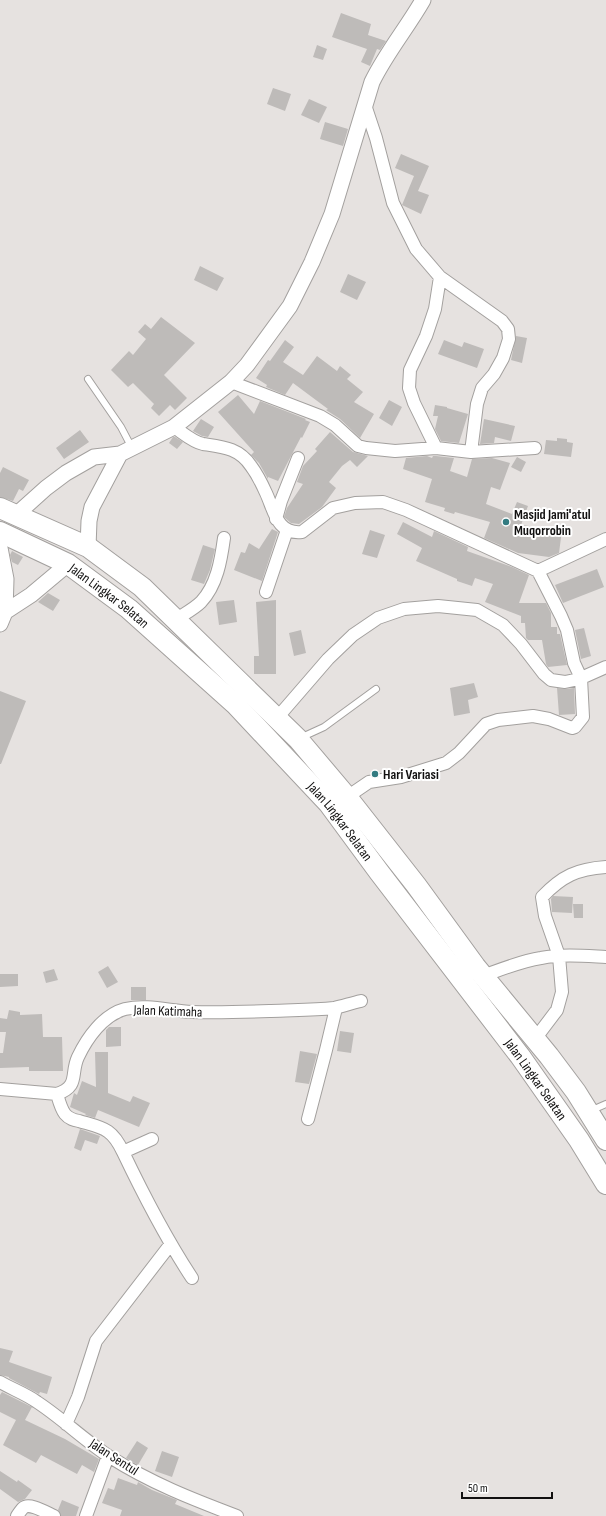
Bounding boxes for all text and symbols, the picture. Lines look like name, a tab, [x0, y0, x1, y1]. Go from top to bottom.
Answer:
place label: Masjid Jami'atul Muqorrobin	[514, 506, 591, 539]
marker: Masjid Jami'atul Muqorrobin	[501, 517, 511, 527]
street label: Jalan Lingkar Selatan	[65, 559, 153, 631]
place label: Hari Variasi	[383, 766, 439, 783]
marker: Hari Variasi	[370, 769, 380, 779]
street label: Jalan Lingkar Selatan	[303, 777, 376, 864]
street label: Jalan Katimaha	[132, 1001, 203, 1021]
street label: Jalan Lingkar Selatan	[501, 1034, 571, 1123]
street label: Jalan Sentul	[86, 1434, 142, 1479]
scale bar	[462, 1474, 552, 1500]
text: 50 m	[468, 1481, 488, 1496]

